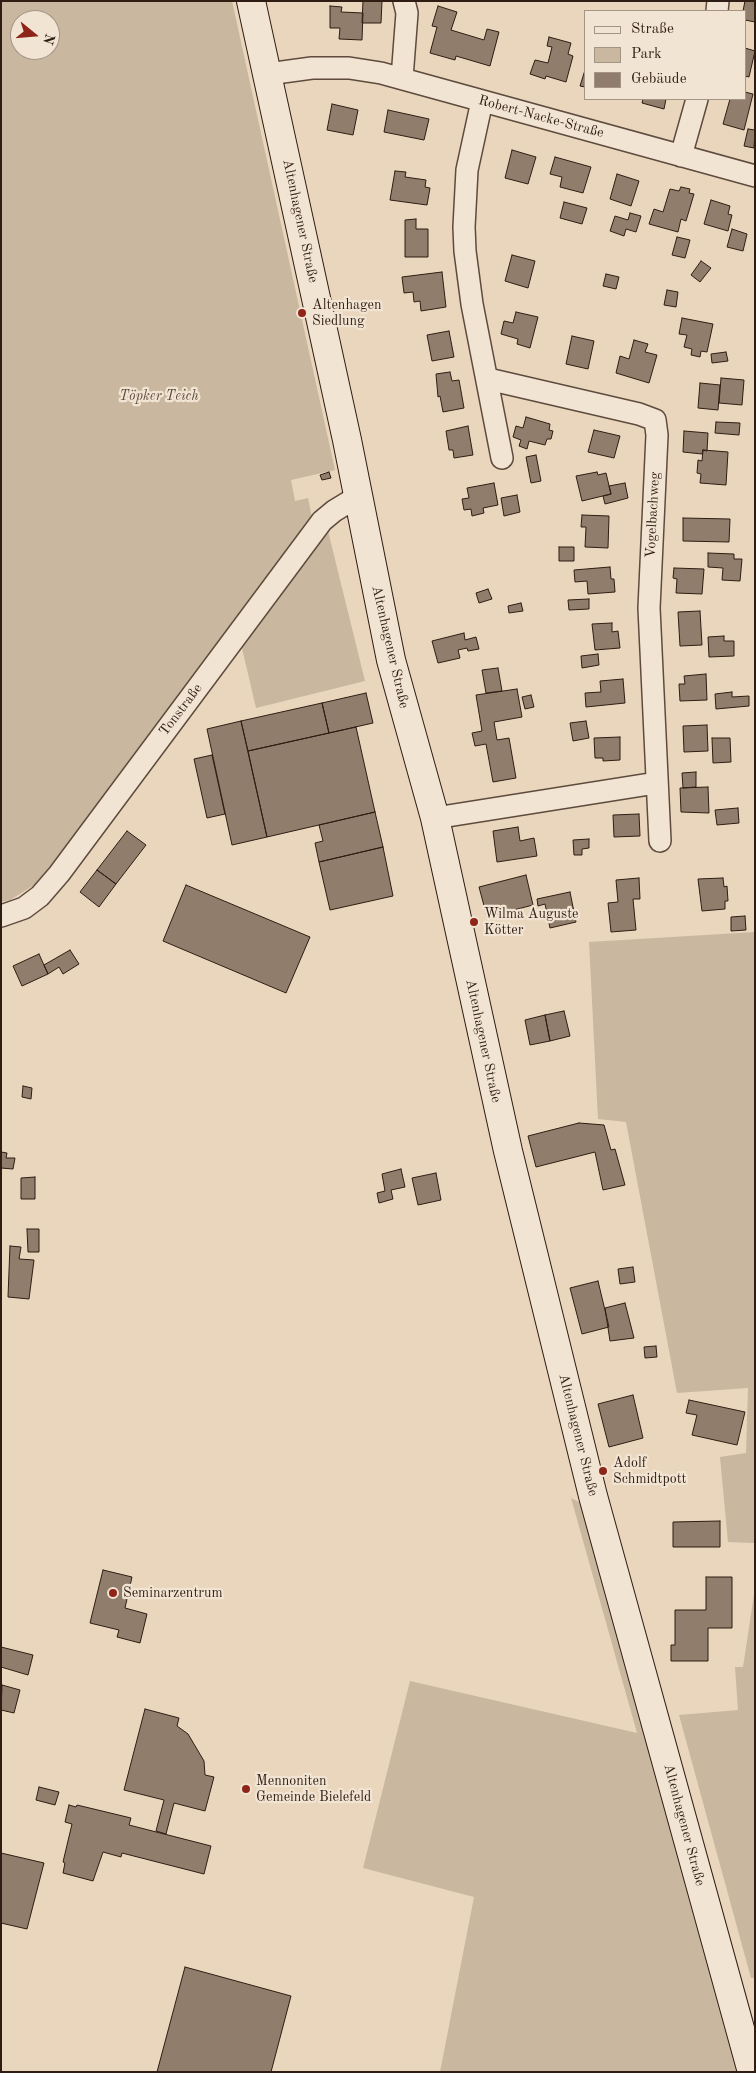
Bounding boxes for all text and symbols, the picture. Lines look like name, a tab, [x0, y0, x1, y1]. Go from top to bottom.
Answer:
north arrow	[10, 10, 60, 60]
legend	[584, 10, 746, 100]
text: Straße	[631, 22, 674, 37]
text: N	[40, 32, 57, 46]
text: Park	[631, 47, 662, 62]
text: Gebäude	[631, 72, 687, 87]
street label: Robert-Nacke-Straße	[476, 92, 606, 142]
street label: Altenhagener Straße	[279, 158, 321, 284]
place label: Altenhagen Siedlung	[312, 297, 381, 330]
marker: Altenhagen Siedlung	[296, 307, 308, 319]
park label: Töpker Teich	[119, 388, 199, 404]
street label: Vogelbachweg	[642, 472, 664, 558]
street label: Altenhagener Straße	[368, 584, 412, 710]
street label: Tonstraße	[156, 681, 206, 739]
place label: Wilma Auguste Kötter	[484, 906, 578, 939]
marker: Wilma Auguste Kötter	[468, 916, 480, 928]
street label: Altenhagener Straße	[462, 978, 504, 1104]
street label: Altenhagener Straße	[555, 1372, 601, 1498]
place label: Adolf Schmidtpott	[613, 1455, 686, 1488]
marker: Adolf Schmidtpott	[597, 1465, 609, 1477]
place label: Seminarzentrum	[123, 1585, 223, 1601]
marker: Seminarzentrum	[107, 1587, 119, 1599]
street label: Altenhagener Straße	[660, 1762, 708, 1888]
place label: Mennoniten Gemeinde Bielefeld	[256, 1773, 371, 1805]
marker: Mennoniten Gemeinde Bielefeld	[240, 1783, 252, 1795]

